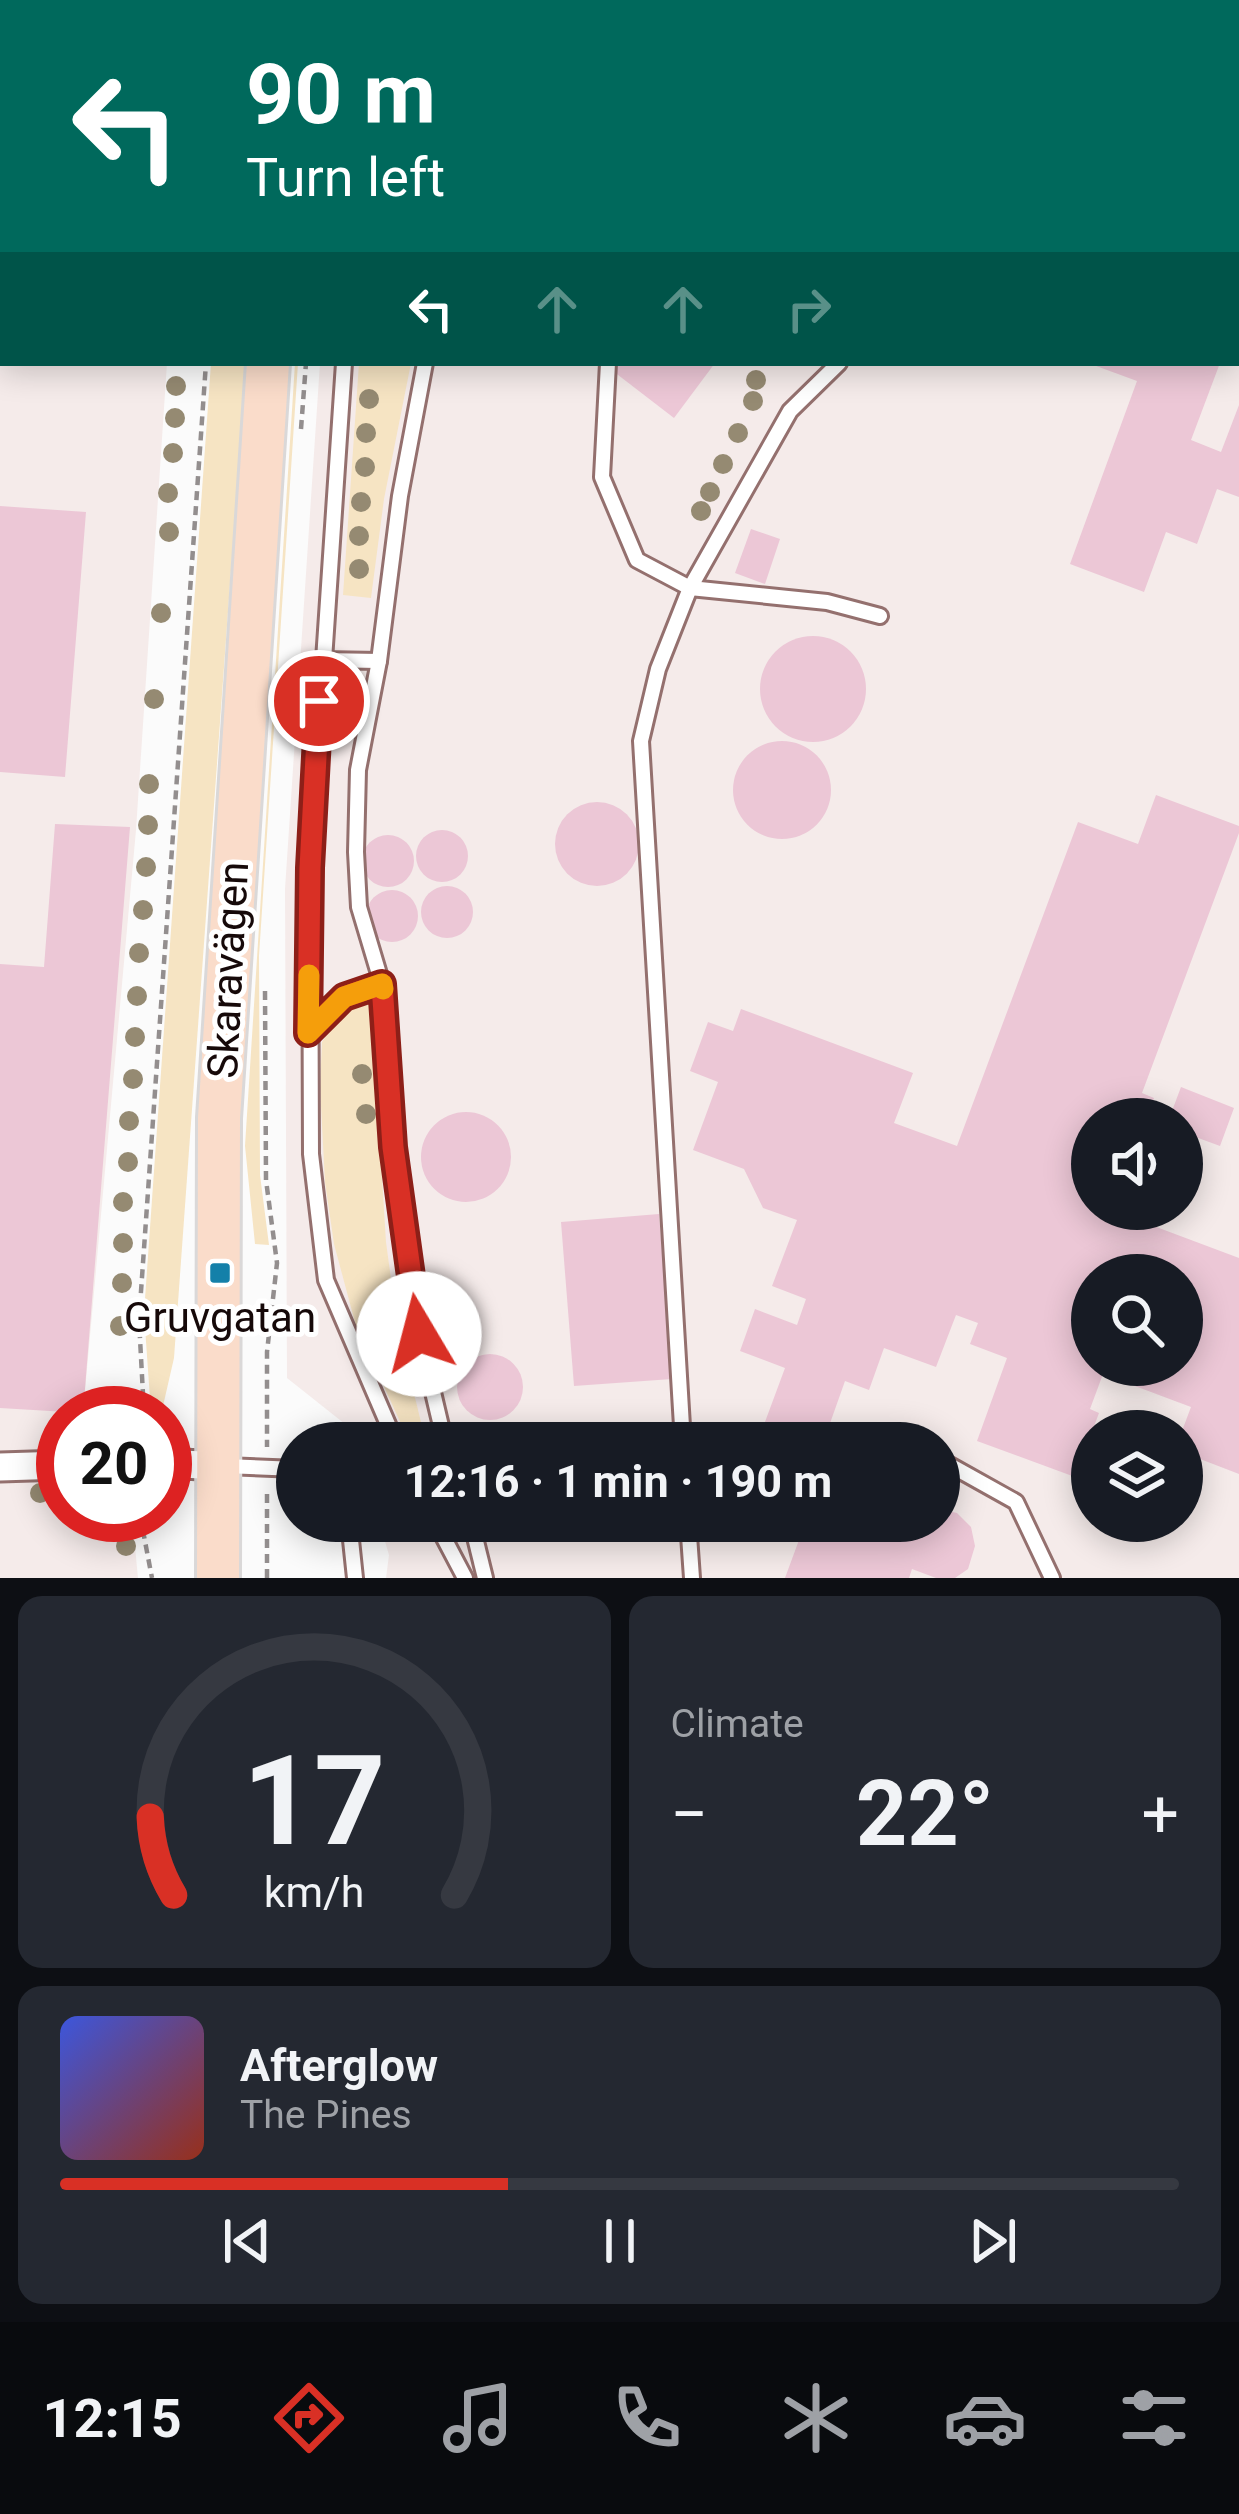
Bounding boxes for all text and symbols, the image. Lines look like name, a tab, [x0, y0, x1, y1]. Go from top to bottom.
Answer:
text: 90 m	[246, 45, 436, 144]
icon: left	[48, 48, 204, 204]
text: Turn left	[246, 146, 445, 209]
icon: left	[398, 276, 464, 342]
icon: ahead	[524, 276, 590, 342]
icon: ahead	[650, 276, 716, 342]
icon: right	[776, 276, 842, 342]
pin	[268, 650, 370, 752]
icon: arrive	[286, 668, 352, 734]
street label: Skaravägen	[198, 860, 258, 1080]
map controls	[1071, 1098, 1203, 1542]
button: sound	[1071, 1098, 1203, 1230]
button: search	[1071, 1254, 1203, 1386]
marker: Gruvgatan	[207, 1260, 233, 1286]
position arrow	[356, 1271, 482, 1397]
place label: Gruvgatan	[124, 1293, 316, 1342]
speed limit sign: 20	[36, 1386, 192, 1542]
button: layers	[1071, 1410, 1203, 1542]
text: 12:16 · 1 min · 190 m	[404, 1455, 832, 1508]
text: Climate	[671, 1701, 804, 1747]
text: 17	[243, 1728, 386, 1874]
text: 22°	[856, 1762, 994, 1867]
text: −	[671, 1776, 708, 1853]
text: +	[1142, 1776, 1179, 1853]
text: km/h	[264, 1867, 365, 1917]
text: Afterglow	[240, 2039, 438, 2092]
text: The Pines	[240, 2092, 412, 2138]
icon: previous	[214, 2208, 280, 2274]
icon: pause	[587, 2208, 653, 2274]
icon: next	[960, 2208, 1026, 2274]
icon: directions	[267, 2376, 351, 2460]
icon: music	[436, 2376, 520, 2460]
icon: phone	[605, 2376, 689, 2460]
icon: climate	[774, 2376, 858, 2460]
icon: car	[943, 2376, 1027, 2460]
icon: filters	[1112, 2376, 1196, 2460]
text: 12:15	[43, 2387, 182, 2450]

